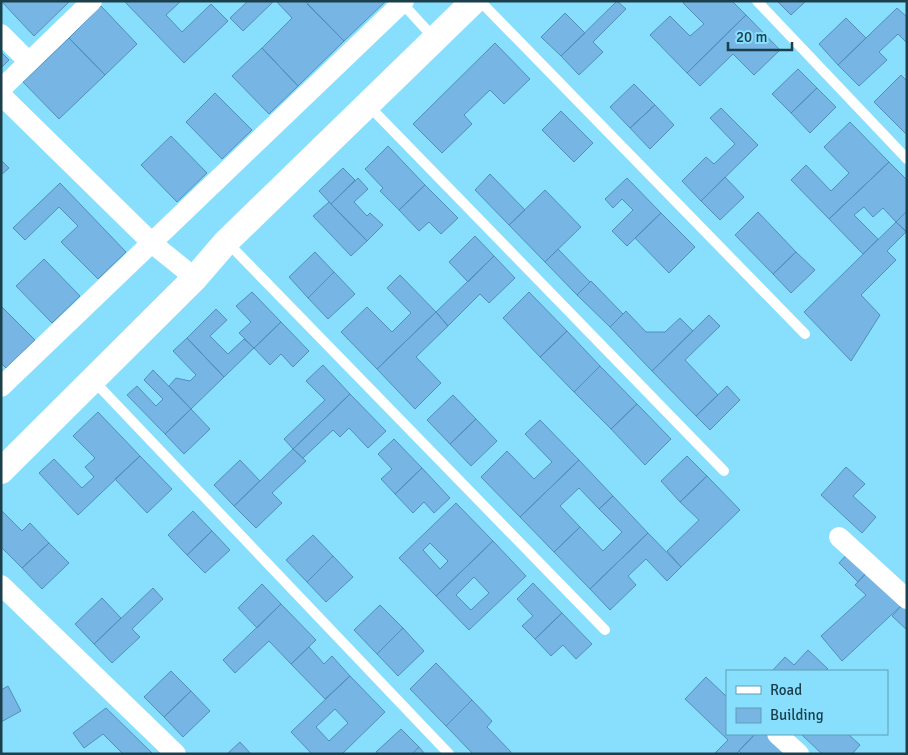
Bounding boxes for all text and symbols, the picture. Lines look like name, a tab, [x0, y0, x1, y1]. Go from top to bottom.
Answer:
scale bar	[728, 20, 792, 52]
text: 20 m	[736, 28, 767, 46]
legend	[726, 670, 888, 735]
text: Road	[770, 681, 802, 699]
text: Building	[770, 706, 824, 724]

